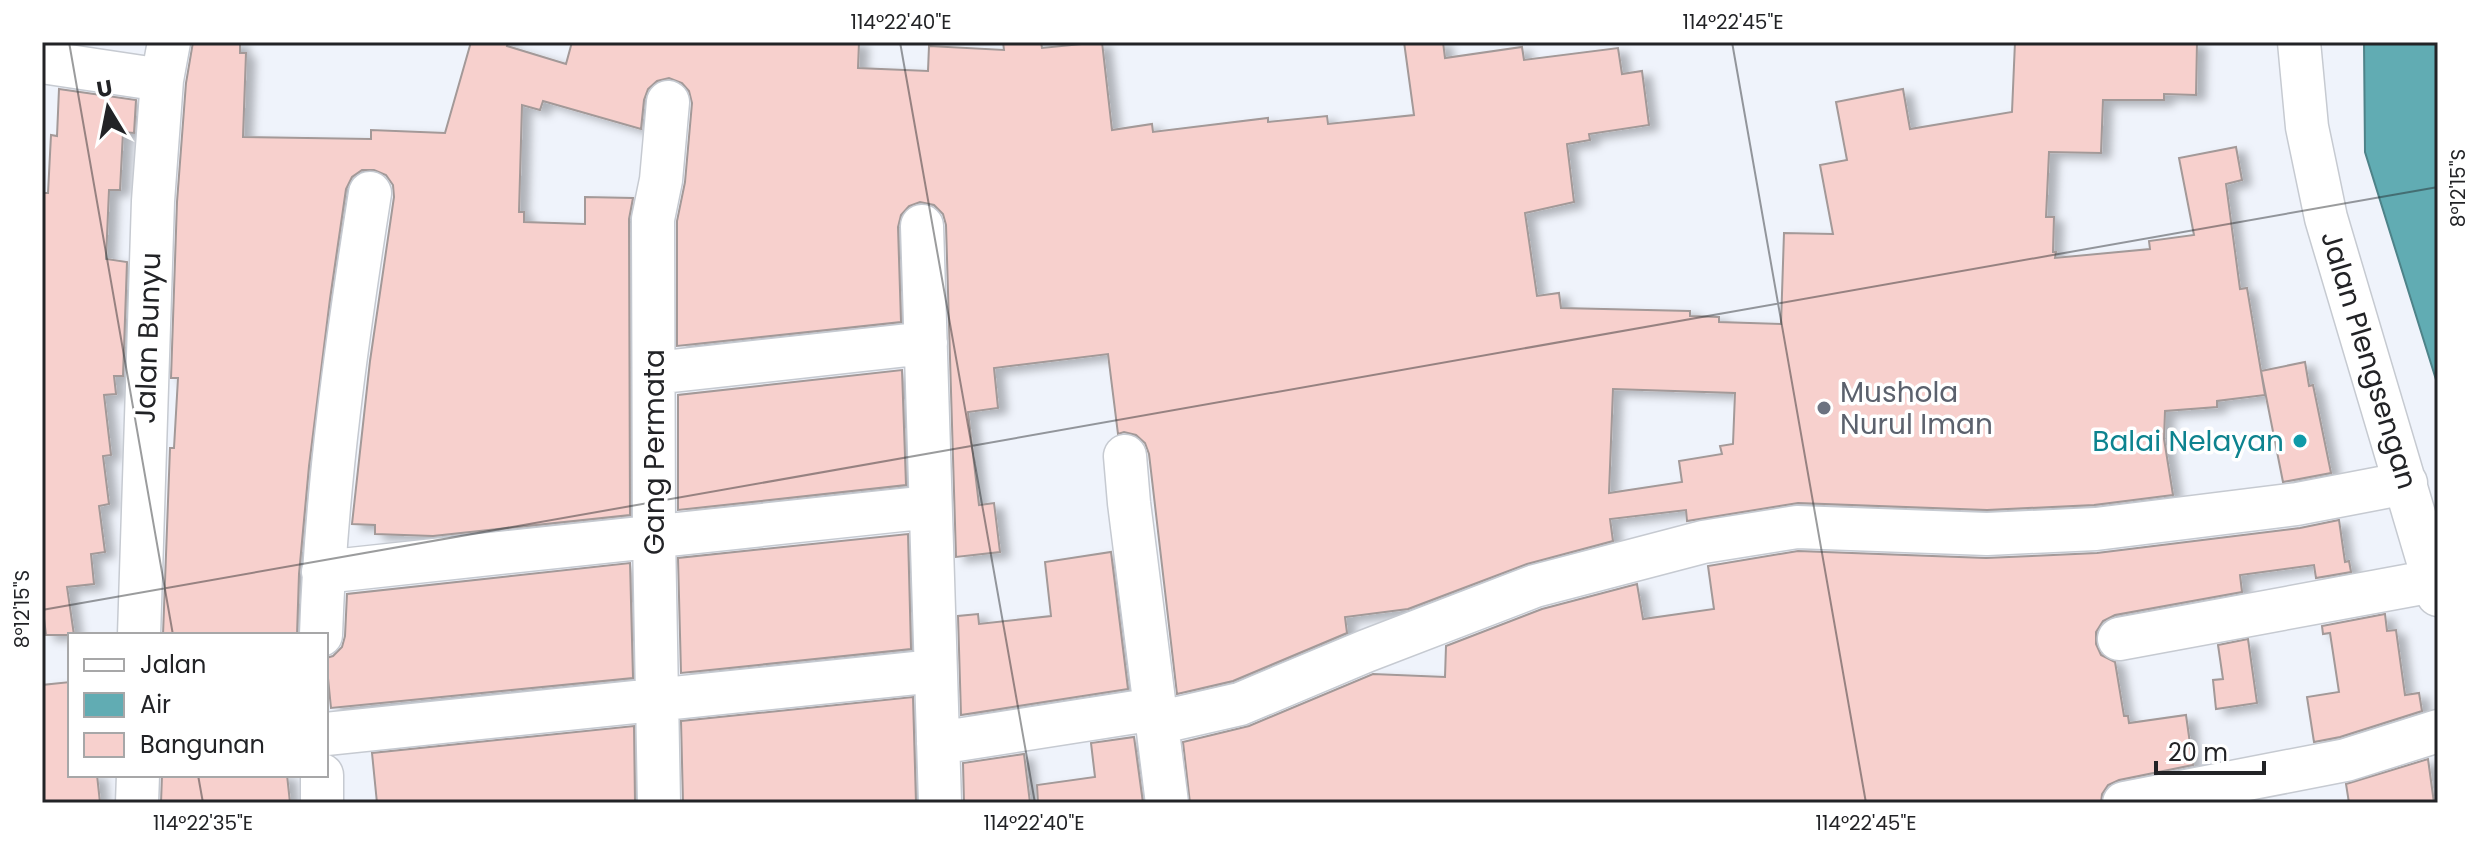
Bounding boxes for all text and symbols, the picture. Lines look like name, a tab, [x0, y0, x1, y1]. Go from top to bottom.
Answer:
text: 114°22'40"E	[851, 8, 952, 36]
text: 114°22'45"E	[1683, 8, 1784, 36]
north arrow	[68, 68, 148, 148]
text: U	[94, 72, 115, 105]
text: 8°12'15"S	[2444, 149, 2472, 227]
street label: Jalan Plengsengan	[2311, 226, 2427, 494]
street label: Jalan Bunyu	[126, 252, 170, 424]
street label: Gang Permata	[635, 349, 674, 555]
place label: Mushola Nurul Iman	[1840, 373, 1993, 444]
marker: Mushola Nurul Iman	[1815, 399, 1833, 417]
place label: Balai Nelayan	[2092, 422, 2284, 461]
marker: Balai Nelayan	[2291, 432, 2309, 450]
text: 8°12'15"S	[8, 570, 36, 648]
legend	[68, 633, 328, 777]
text: Jalan	[140, 648, 206, 681]
text: Air	[140, 688, 171, 721]
scale bar	[2156, 725, 2264, 775]
text: Bangunan	[140, 728, 265, 761]
text: 20 m	[2168, 736, 2228, 769]
text: 114°22'35"E	[153, 809, 253, 837]
text: 114°22'40"E	[984, 809, 1085, 837]
text: 114°22'45"E	[1816, 809, 1917, 837]

